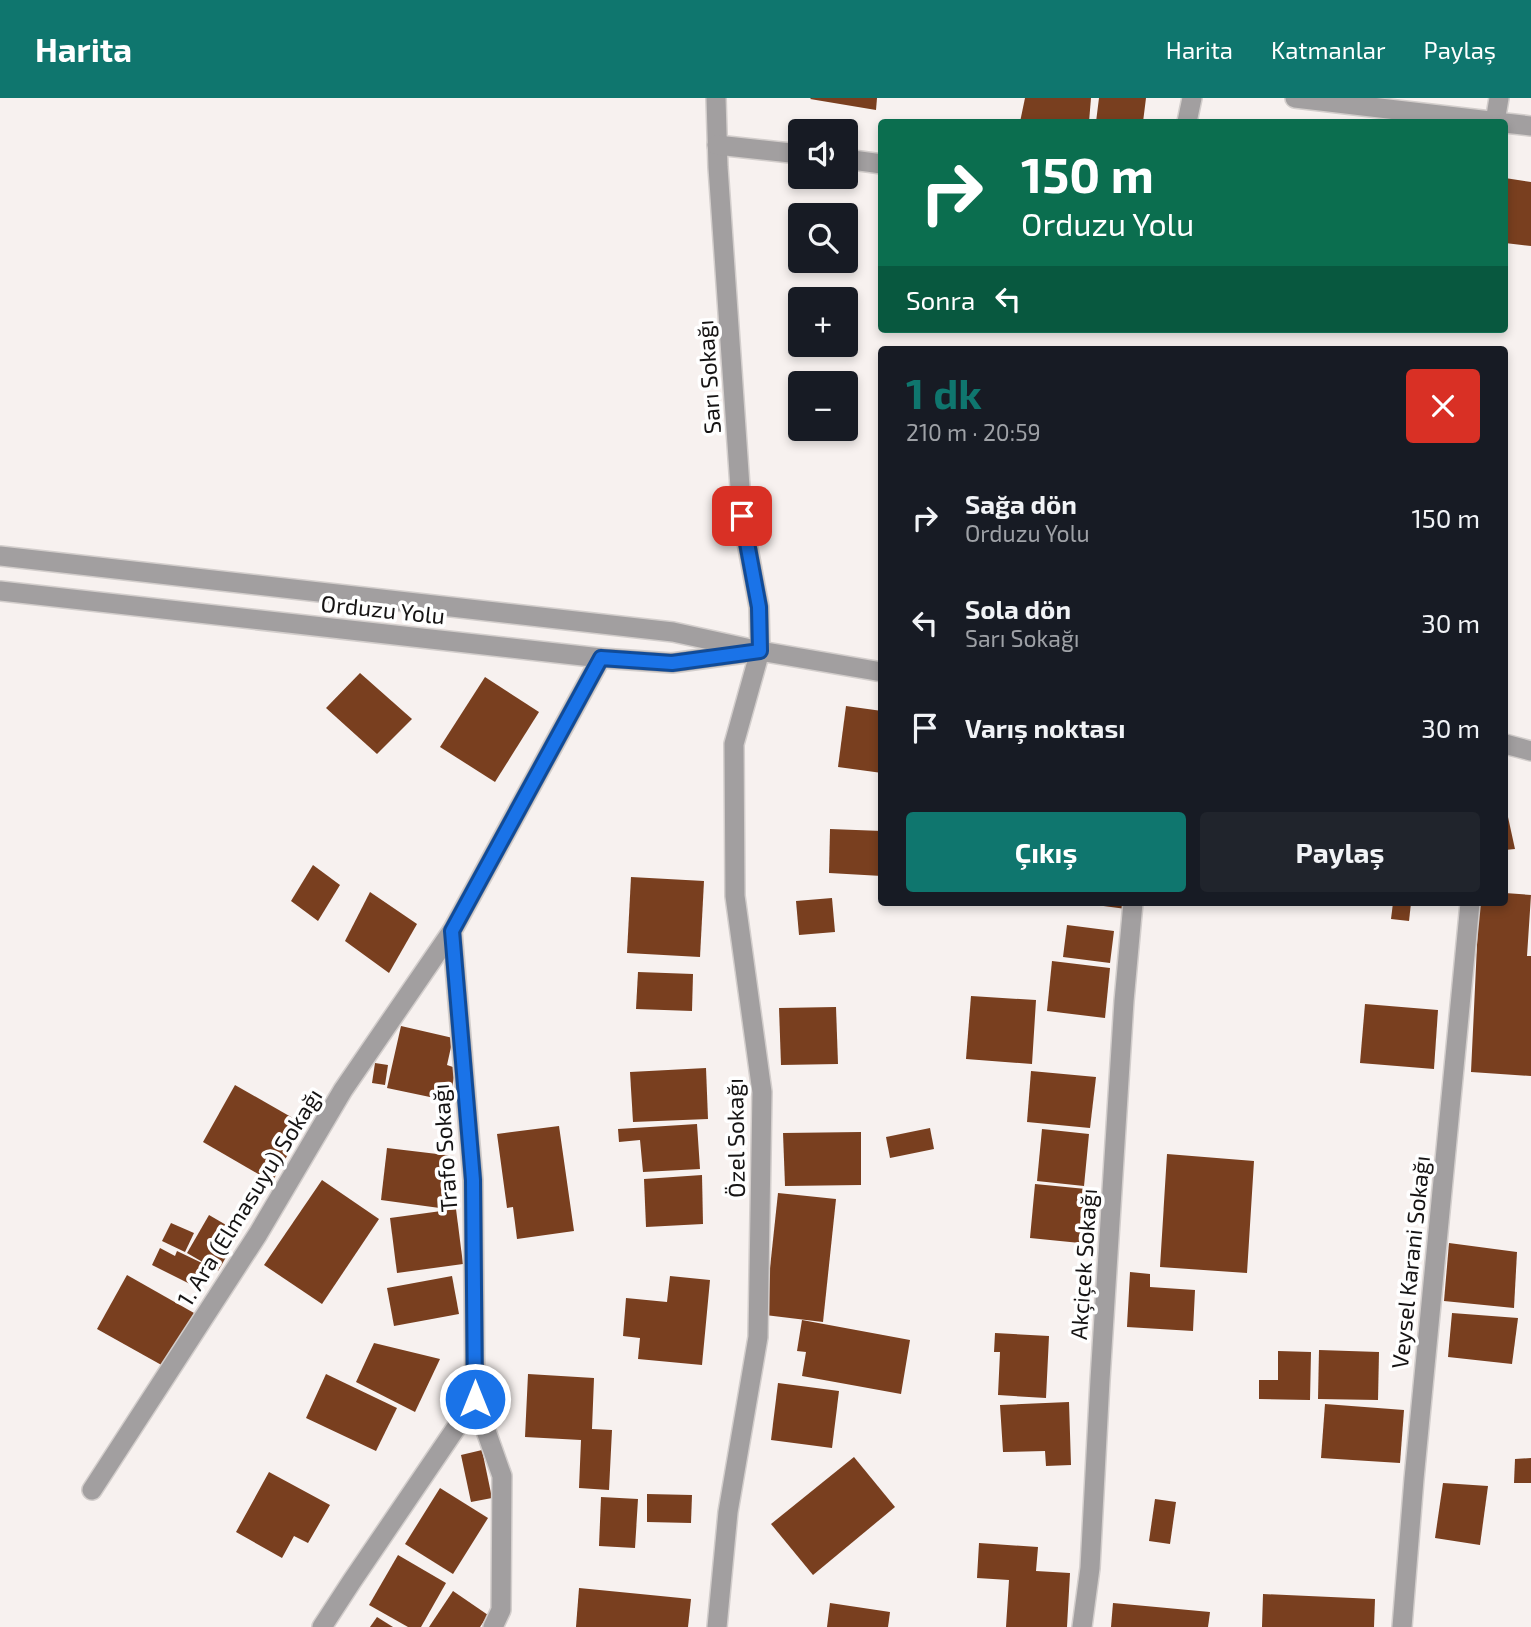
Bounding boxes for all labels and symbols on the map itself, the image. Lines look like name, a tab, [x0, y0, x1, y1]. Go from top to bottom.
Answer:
street label: Sarı Sokağı	[690, 319, 726, 435]
pin	[712, 486, 772, 546]
street label: Orduzu Yolu	[320, 589, 446, 629]
street label: Özel Sokağı	[720, 1078, 750, 1198]
street label: 1. Ara (Elmasuyu) Sokağı	[171, 1083, 327, 1311]
street label: Trafo Sokağı	[426, 1083, 462, 1213]
street label: Veysel Karani Sokağı	[1385, 1154, 1435, 1370]
street label: Akçiçek Sokağı	[1064, 1187, 1103, 1341]
position arrow	[438, 1362, 512, 1436]

